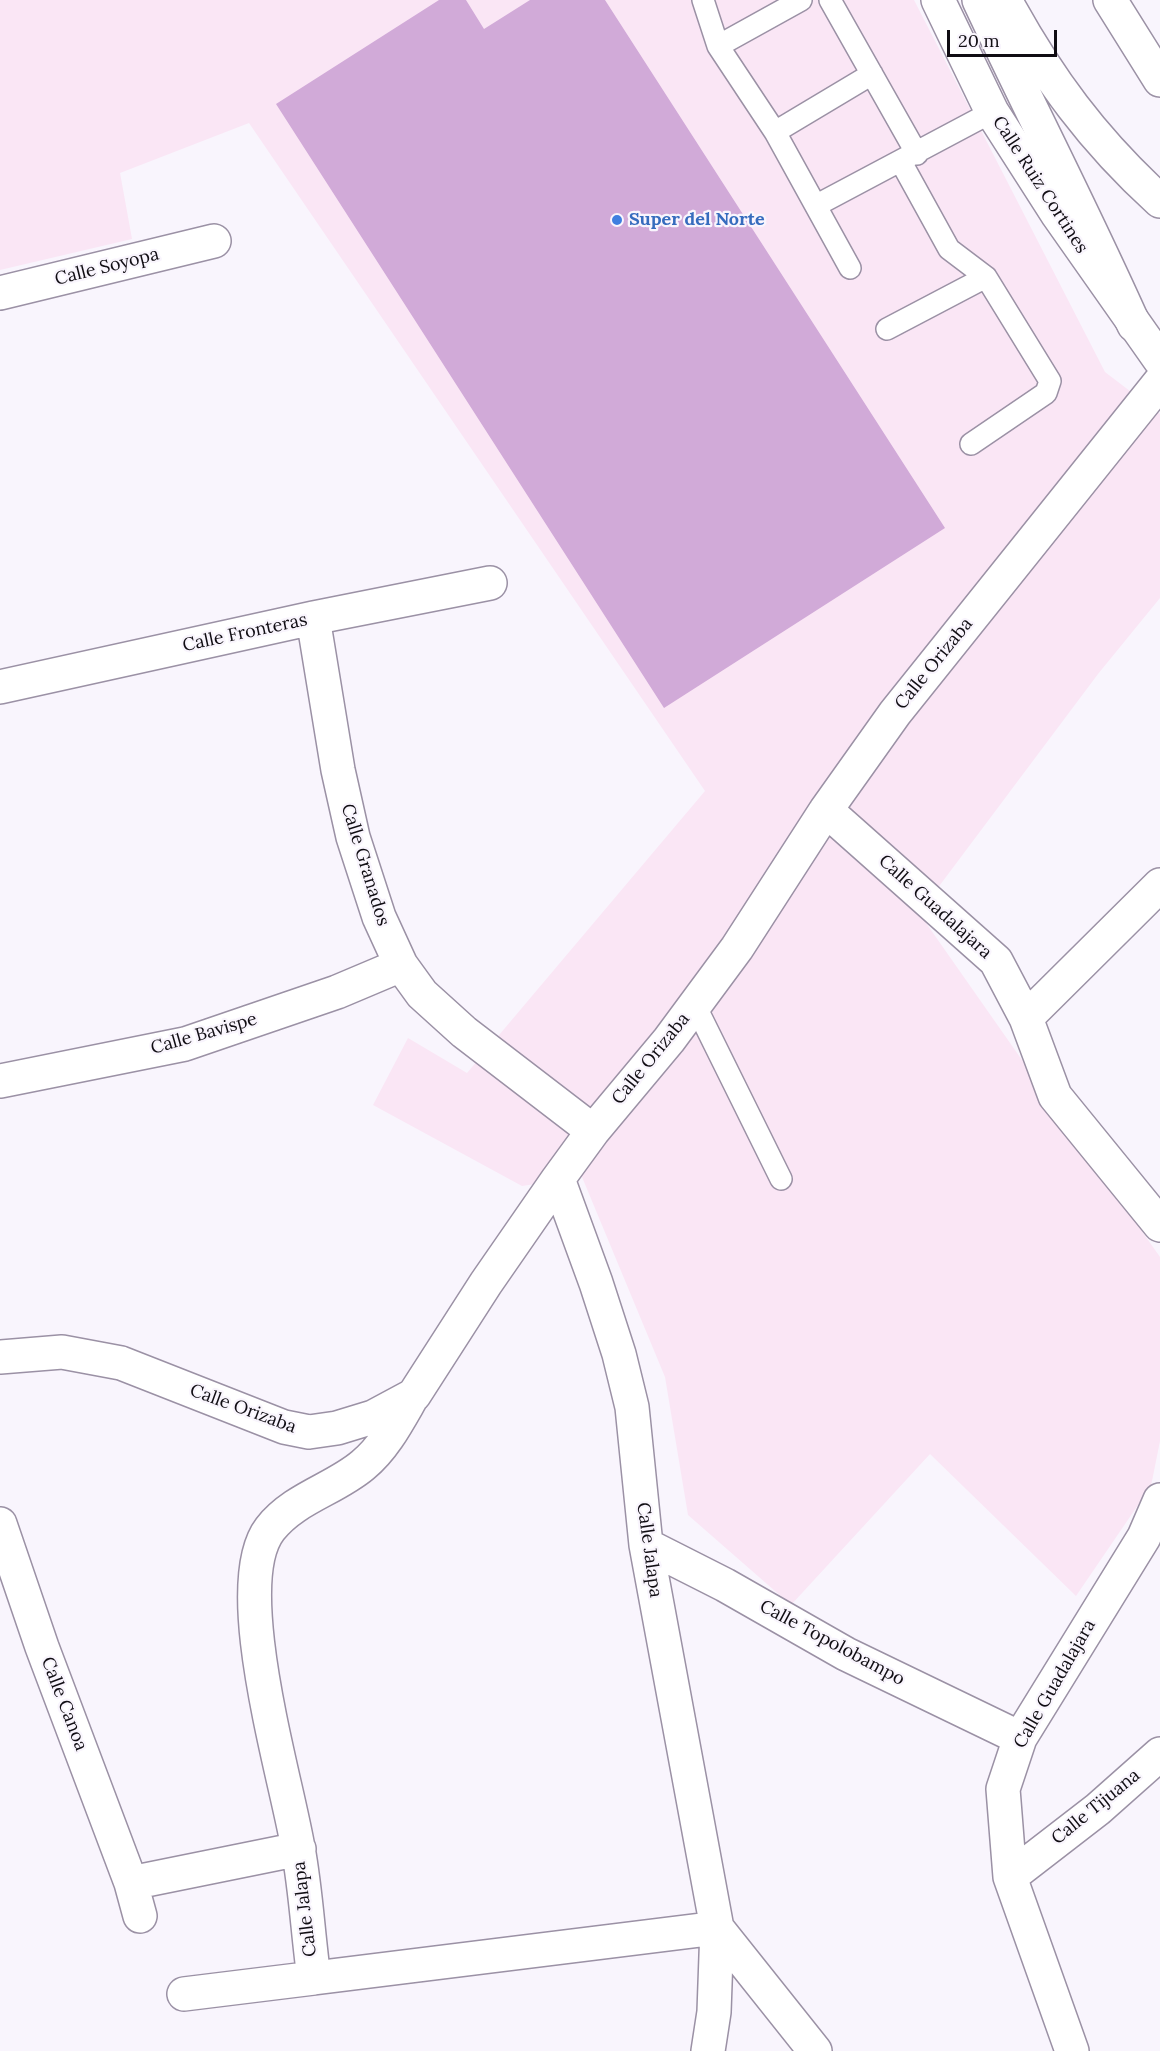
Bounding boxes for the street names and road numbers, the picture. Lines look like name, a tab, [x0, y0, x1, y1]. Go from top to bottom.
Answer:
street label: Calle Ruiz Cortines	[988, 112, 1092, 258]
street label: Calle Soyopa	[53, 244, 161, 290]
street label: Calle Fronteras	[181, 609, 309, 657]
street label: Calle Orizaba	[891, 614, 977, 714]
street label: Calle Granados	[336, 801, 394, 929]
street label: Calle Guadalajara	[874, 850, 996, 964]
street label: Calle Bavispe	[148, 1009, 260, 1059]
street label: Calle Orizaba	[608, 1009, 694, 1109]
street label: Calle Orizaba	[187, 1380, 299, 1438]
street label: Calle Jalapa	[632, 1501, 666, 1599]
street label: Calle Topolobampo	[756, 1596, 908, 1690]
street label: Calle Guadalajara	[1009, 1616, 1101, 1752]
street label: Calle Canoa	[36, 1654, 92, 1754]
street label: Calle Tijuana	[1047, 1765, 1145, 1849]
street label: Calle Jalapa	[288, 1860, 322, 1958]

